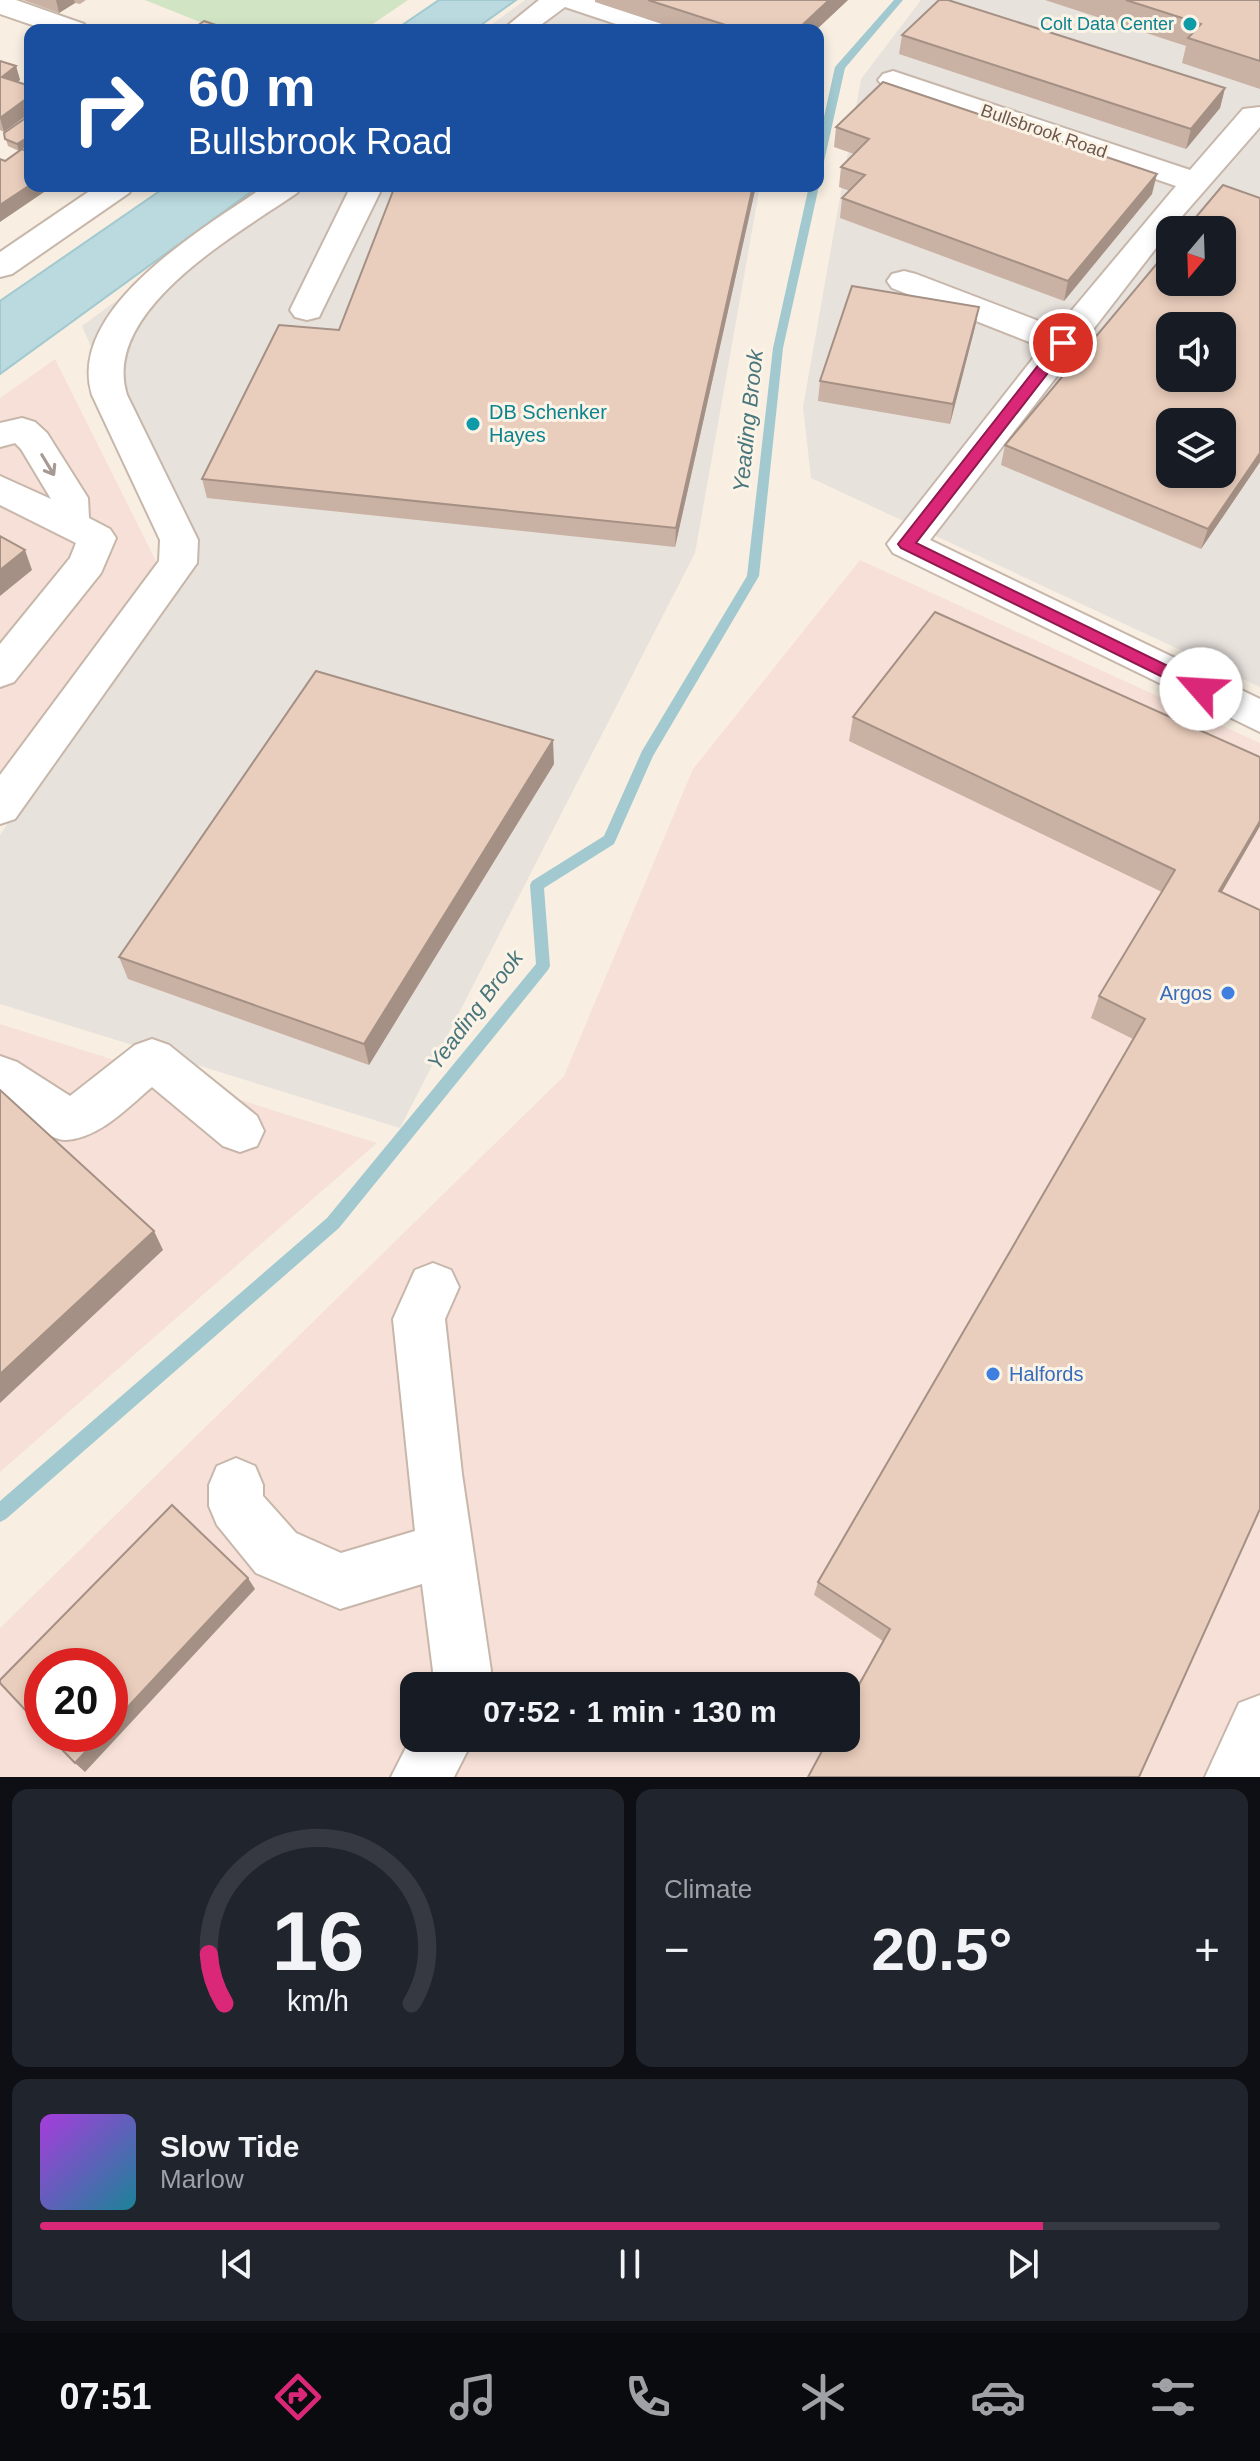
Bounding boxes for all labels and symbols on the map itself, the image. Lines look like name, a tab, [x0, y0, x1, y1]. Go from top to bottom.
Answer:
place label: Colt Data Center	[1040, 14, 1174, 34]
marker: Colt Data Center	[1181, 15, 1199, 33]
street label: Bullsbrook Road	[978, 100, 1110, 162]
north arrow	[1156, 216, 1236, 296]
pin	[1029, 309, 1097, 377]
water label: Yeading Brook	[728, 348, 768, 493]
place label: DB Schenker Hayes	[489, 401, 607, 446]
marker: DB Schenker Hayes	[464, 415, 482, 433]
one-way arrow	[40, 453, 56, 475]
position arrow	[1159, 647, 1243, 731]
water label: Yeading Brook	[422, 945, 529, 1075]
place label: Argos	[1160, 982, 1212, 1004]
marker: Argos	[1219, 984, 1237, 1002]
place label: Halfords	[1009, 1363, 1083, 1385]
marker: Halfords	[984, 1365, 1002, 1383]
speed limit sign: 20	[24, 1648, 128, 1752]

